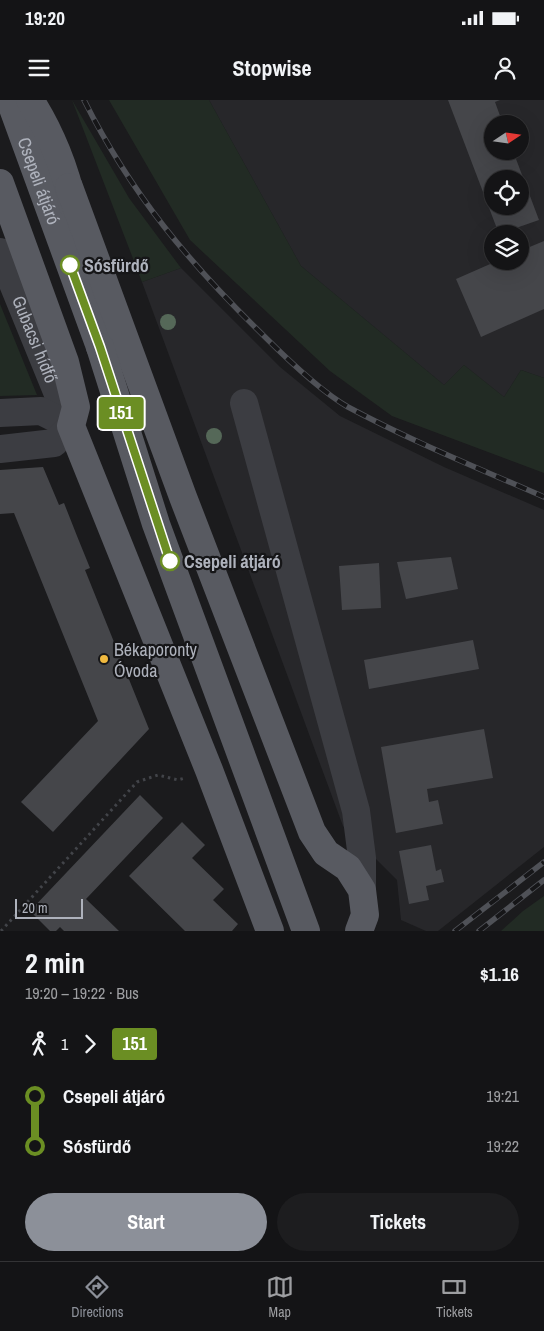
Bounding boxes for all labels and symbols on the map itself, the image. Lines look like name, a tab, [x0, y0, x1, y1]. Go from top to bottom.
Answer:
north arrow	[484, 115, 529, 160]
street label: Csepeli átjáró	[12, 134, 67, 228]
place label: Sósfürdő	[84, 253, 149, 278]
marker: Sósfürdő	[60, 255, 80, 275]
street label: Gubacsi hídfő	[7, 292, 64, 386]
line badge: 151	[92, 397, 150, 429]
place label: Csepeli átjáró	[184, 549, 281, 574]
marker: Csepeli átjáró	[160, 551, 180, 571]
place label: Békaporonty Óvoda	[114, 637, 197, 683]
marker: Békaporonty Óvoda	[98, 653, 110, 665]
scale bar	[15, 896, 82, 919]

